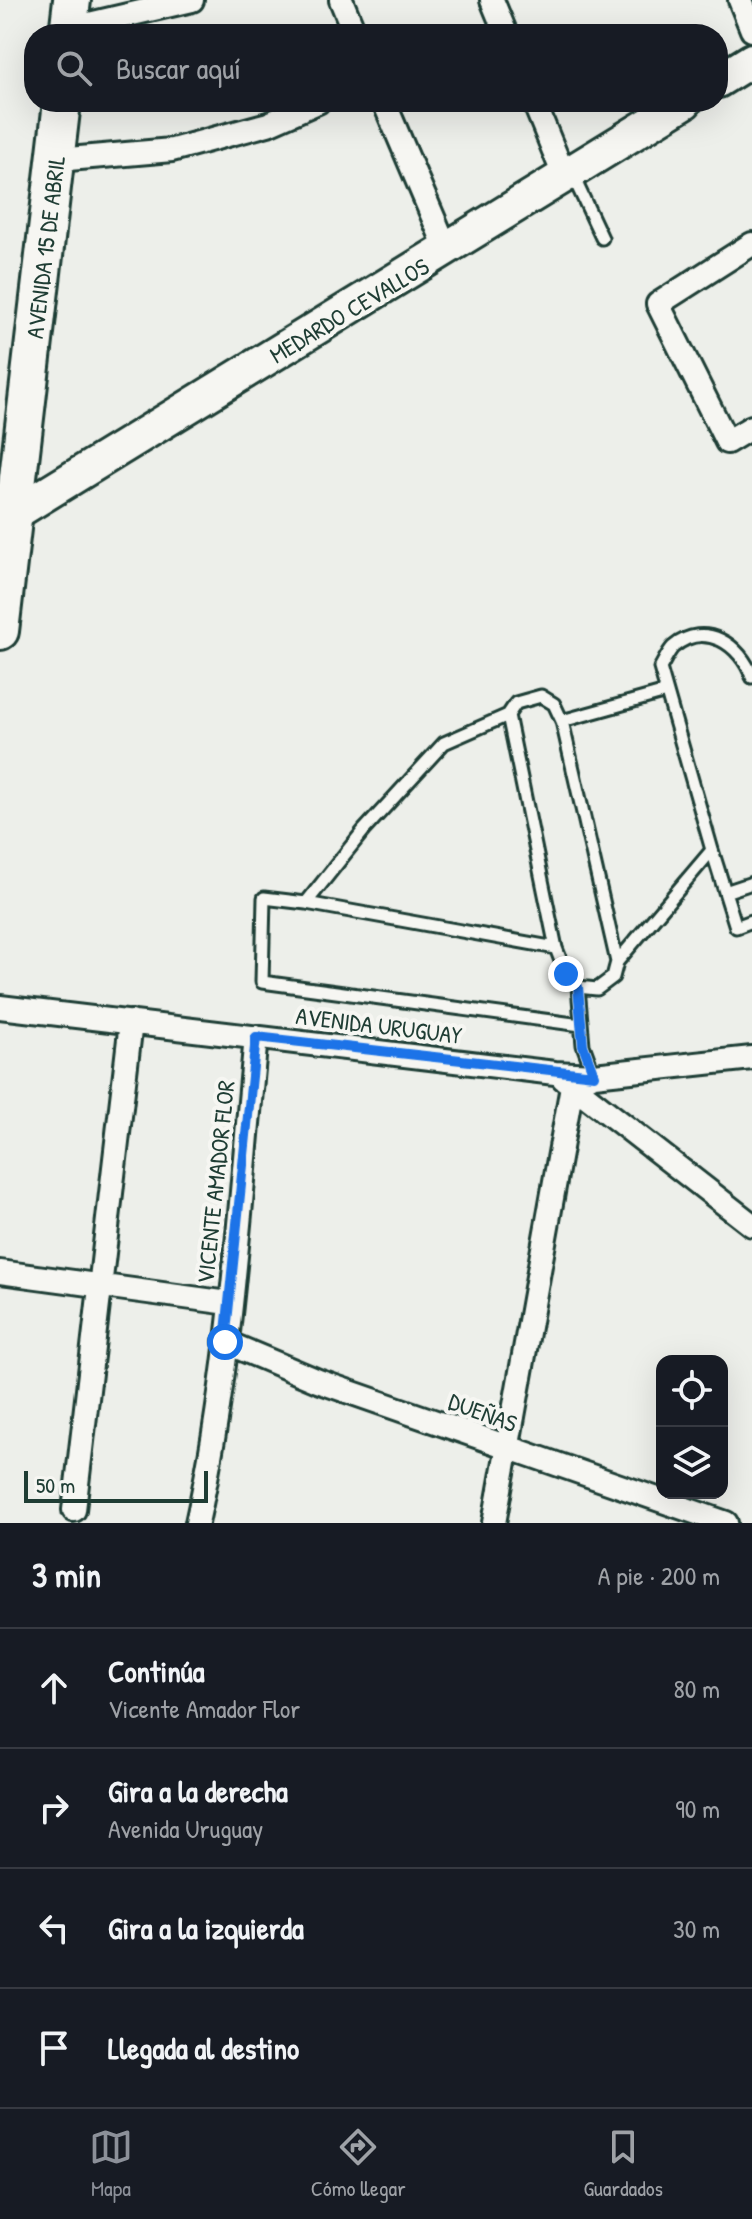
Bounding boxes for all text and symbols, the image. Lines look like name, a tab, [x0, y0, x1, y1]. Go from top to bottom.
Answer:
search box	[24, 24, 728, 112]
icon: search	[52, 46, 96, 90]
text: Buscar aquí	[116, 48, 241, 88]
street label: AVENIDA 15 DE ABRIL	[18, 154, 72, 340]
street label: MEDARDO CEVALLOS	[263, 250, 435, 370]
route end	[548, 956, 584, 992]
street label: AVENIDA URUGUAY	[294, 999, 464, 1051]
street label: VICENTE AMADOR FLOR	[188, 1079, 242, 1285]
route start	[207, 1324, 243, 1360]
map controls	[656, 1355, 728, 1499]
button: locate	[656, 1355, 728, 1427]
street label: DUEÑAS	[444, 1385, 522, 1439]
button: layers	[656, 1427, 728, 1499]
scale bar	[24, 1467, 208, 1503]
text: 50 m	[36, 1470, 75, 1500]
text: 3 min	[32, 1552, 101, 1598]
text: A pie · 200 m	[598, 1558, 720, 1593]
text: Continúa	[108, 1651, 204, 1691]
icon: ahead	[32, 1666, 76, 1710]
text: 80 m	[673, 1671, 720, 1706]
text: Vicente Amador Flor	[108, 1691, 300, 1726]
text: Gira a la derecha	[108, 1771, 288, 1811]
icon: right	[32, 1786, 76, 1830]
text: 90 m	[675, 1791, 720, 1826]
text: Avenida Uruguay	[108, 1811, 263, 1846]
icon: left	[32, 1906, 76, 1950]
text: Gira a la izquierda	[108, 1908, 304, 1948]
text: 30 m	[673, 1911, 720, 1946]
icon: arrive	[32, 2026, 76, 2070]
text: Llegada al destino	[108, 2028, 299, 2068]
tab: Mapa	[89, 2125, 133, 2203]
tab: Cómo llegar	[311, 2125, 406, 2203]
tab: Guardados	[584, 2125, 663, 2203]

